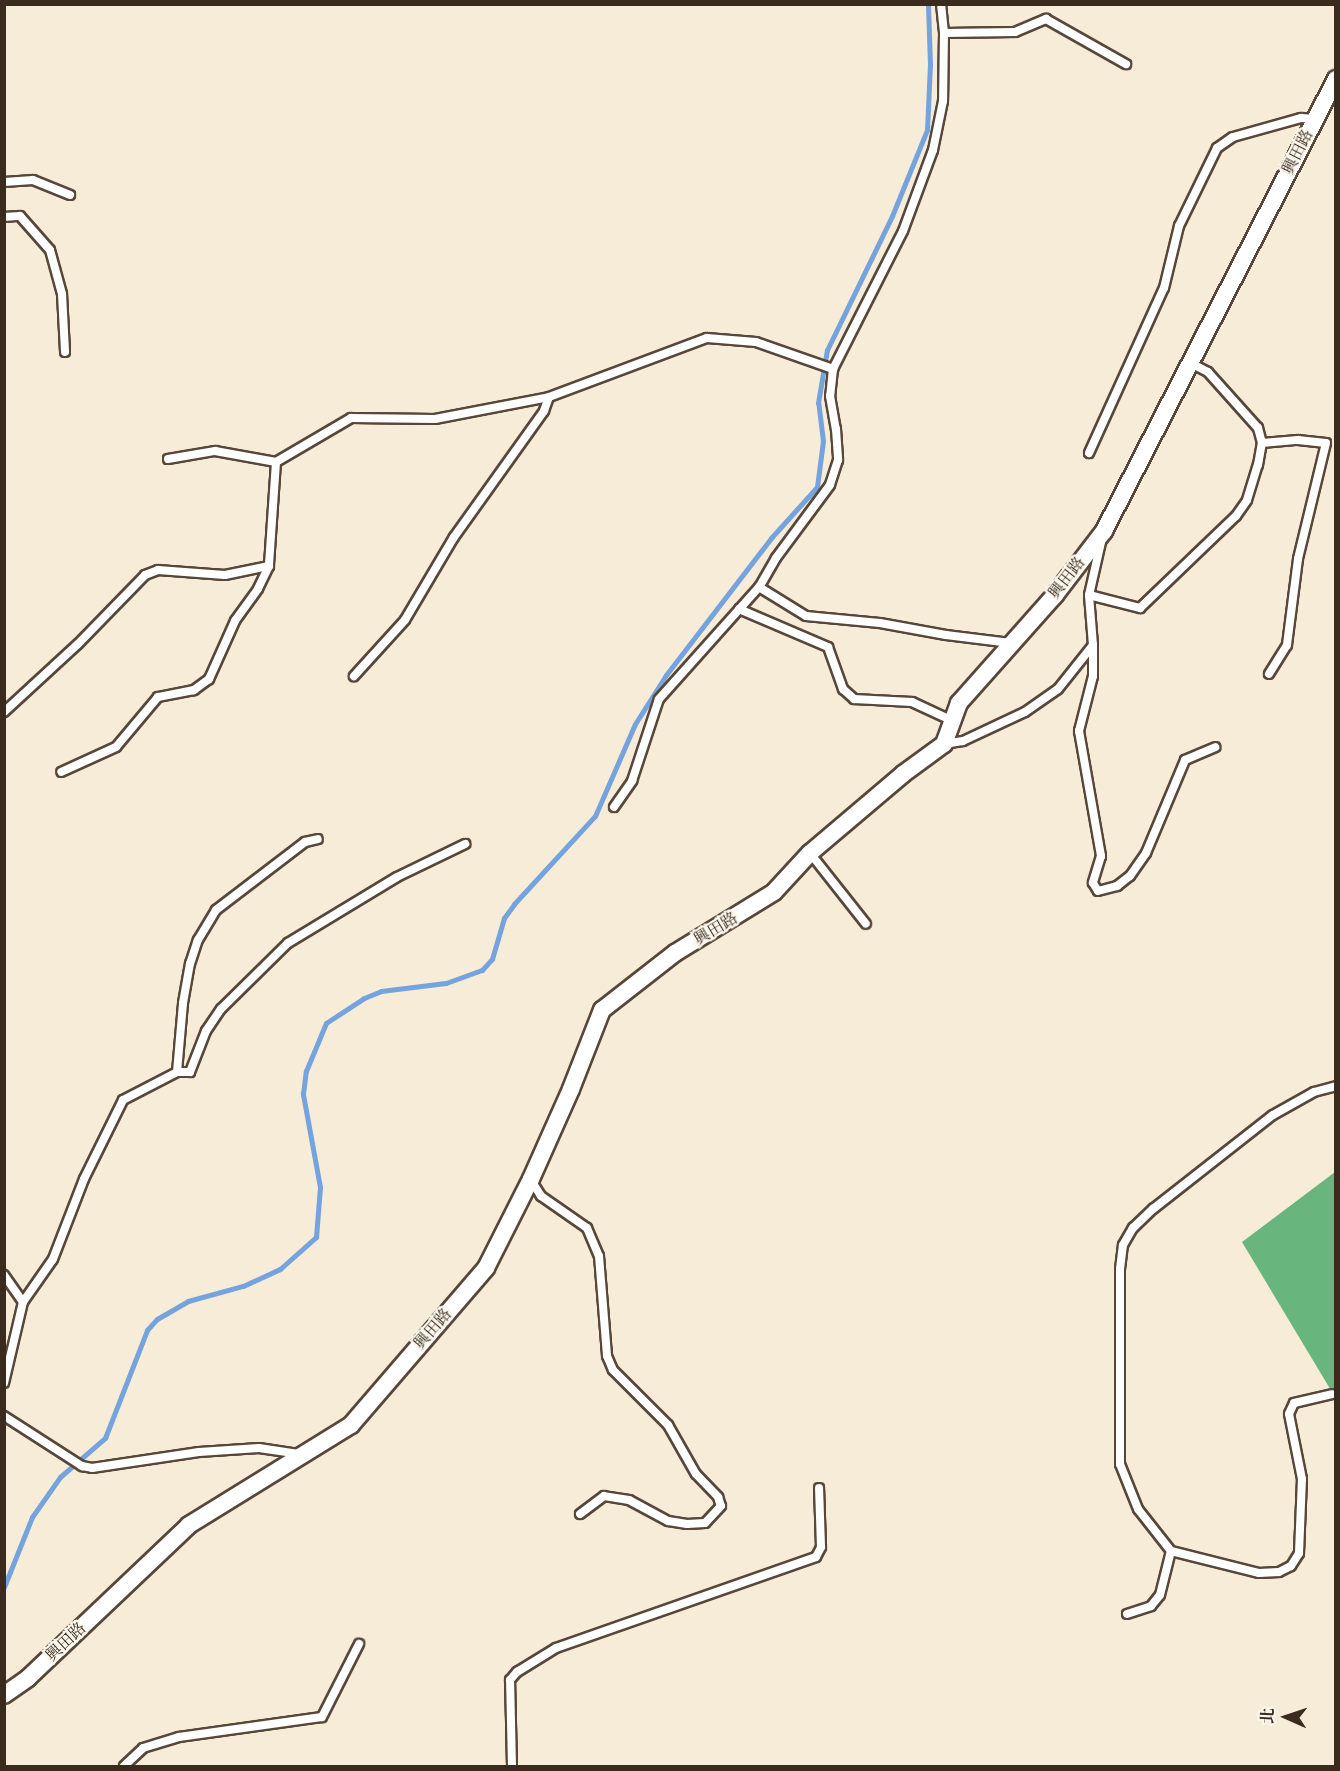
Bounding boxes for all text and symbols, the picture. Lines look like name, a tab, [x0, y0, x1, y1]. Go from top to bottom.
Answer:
street label: 興田路	[1279, 126, 1317, 178]
street label: 興田路	[1045, 553, 1089, 603]
street label: 興田路	[690, 908, 742, 950]
street label: 興田路	[410, 1305, 456, 1353]
street label: 興田路	[42, 1619, 90, 1665]
north arrow	[1256, 1687, 1316, 1747]
text: 北	[1258, 1708, 1277, 1725]

